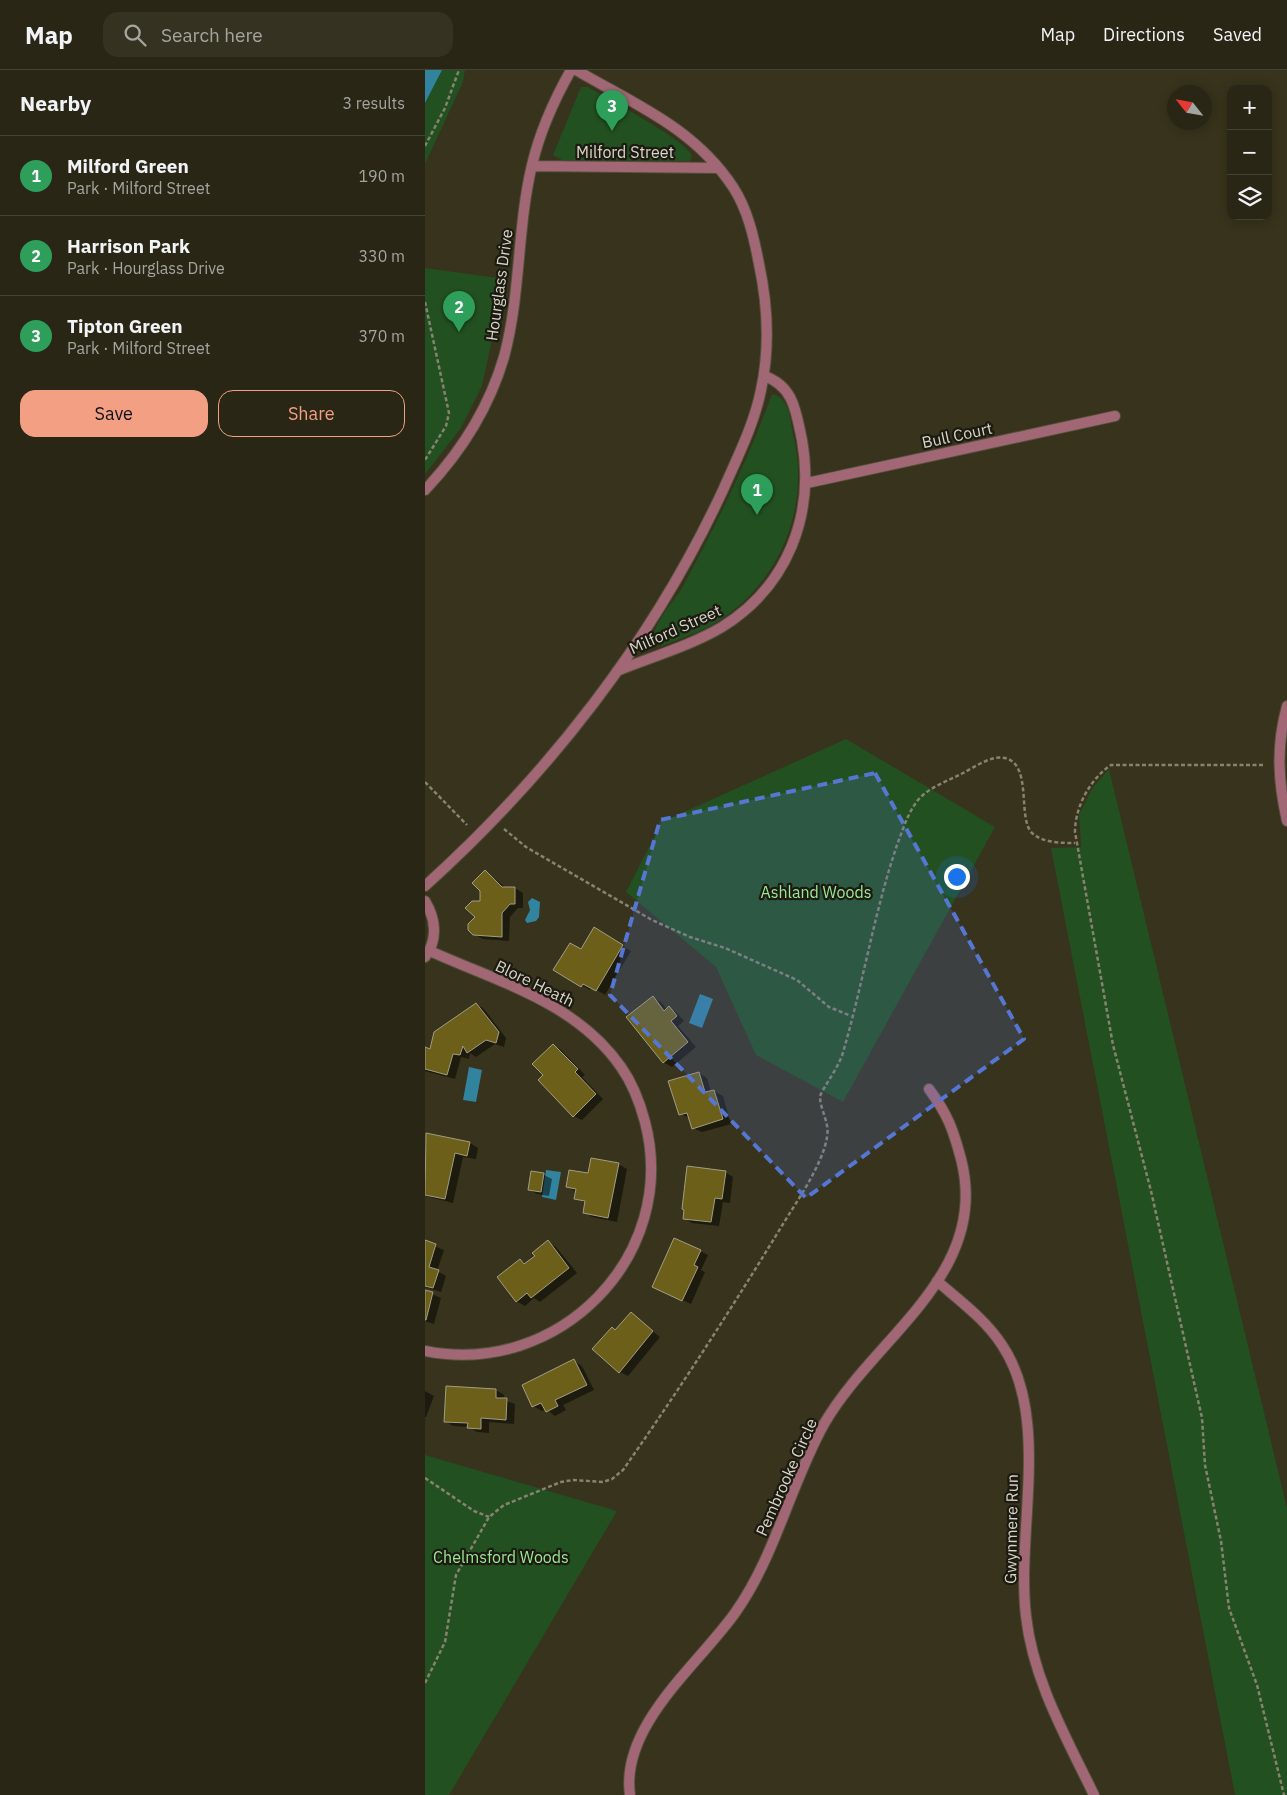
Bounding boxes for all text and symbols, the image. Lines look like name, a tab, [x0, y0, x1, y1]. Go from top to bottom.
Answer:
search box	[103, 12, 453, 57]
text: Map	[25, 19, 73, 51]
icon: search	[121, 21, 149, 49]
text: Search here	[161, 23, 263, 47]
text: Map	[1040, 23, 1075, 46]
text: Directions	[1103, 23, 1185, 46]
text: Saved	[1213, 23, 1262, 46]
north arrow	[1167, 85, 1212, 130]
map controls	[1227, 85, 1272, 220]
button: +	[1227, 85, 1272, 130]
text: Nearby	[20, 89, 91, 117]
pin: 3	[596, 90, 628, 131]
text: 3 results	[342, 93, 405, 113]
button: −	[1227, 130, 1272, 175]
street label: Milford Street	[576, 142, 674, 162]
text: Milford Green	[67, 154, 189, 178]
text: 1	[31, 166, 41, 186]
text: 190 m	[358, 166, 405, 186]
button: layers	[1227, 175, 1272, 220]
text: Park · Milford Street	[67, 178, 210, 198]
street label: Hourglass Drive	[481, 228, 517, 342]
text: Harrison Park	[67, 234, 190, 258]
text: 2	[31, 246, 41, 266]
text: 330 m	[358, 246, 405, 266]
text: Park · Hourglass Drive	[67, 258, 225, 278]
pin: 2	[443, 291, 475, 332]
text: Tipton Green	[67, 314, 183, 338]
text: 3	[31, 326, 41, 346]
text: 370 m	[358, 326, 405, 346]
text: Park · Milford Street	[67, 338, 210, 358]
button: Save	[20, 390, 208, 437]
button: Share	[218, 390, 405, 437]
street label: Bull Court	[920, 418, 994, 452]
pin: 1	[741, 474, 773, 515]
street label: Milford Street	[626, 600, 724, 658]
your location	[944, 864, 970, 890]
park label: Ashland Woods	[760, 882, 872, 902]
street label: Blore Heath	[492, 955, 578, 1011]
street label: Pembrooke Circle	[751, 1415, 821, 1539]
street label: Gwynmere Run	[1000, 1474, 1022, 1584]
park label: Chelmsford Woods	[433, 1547, 569, 1567]

